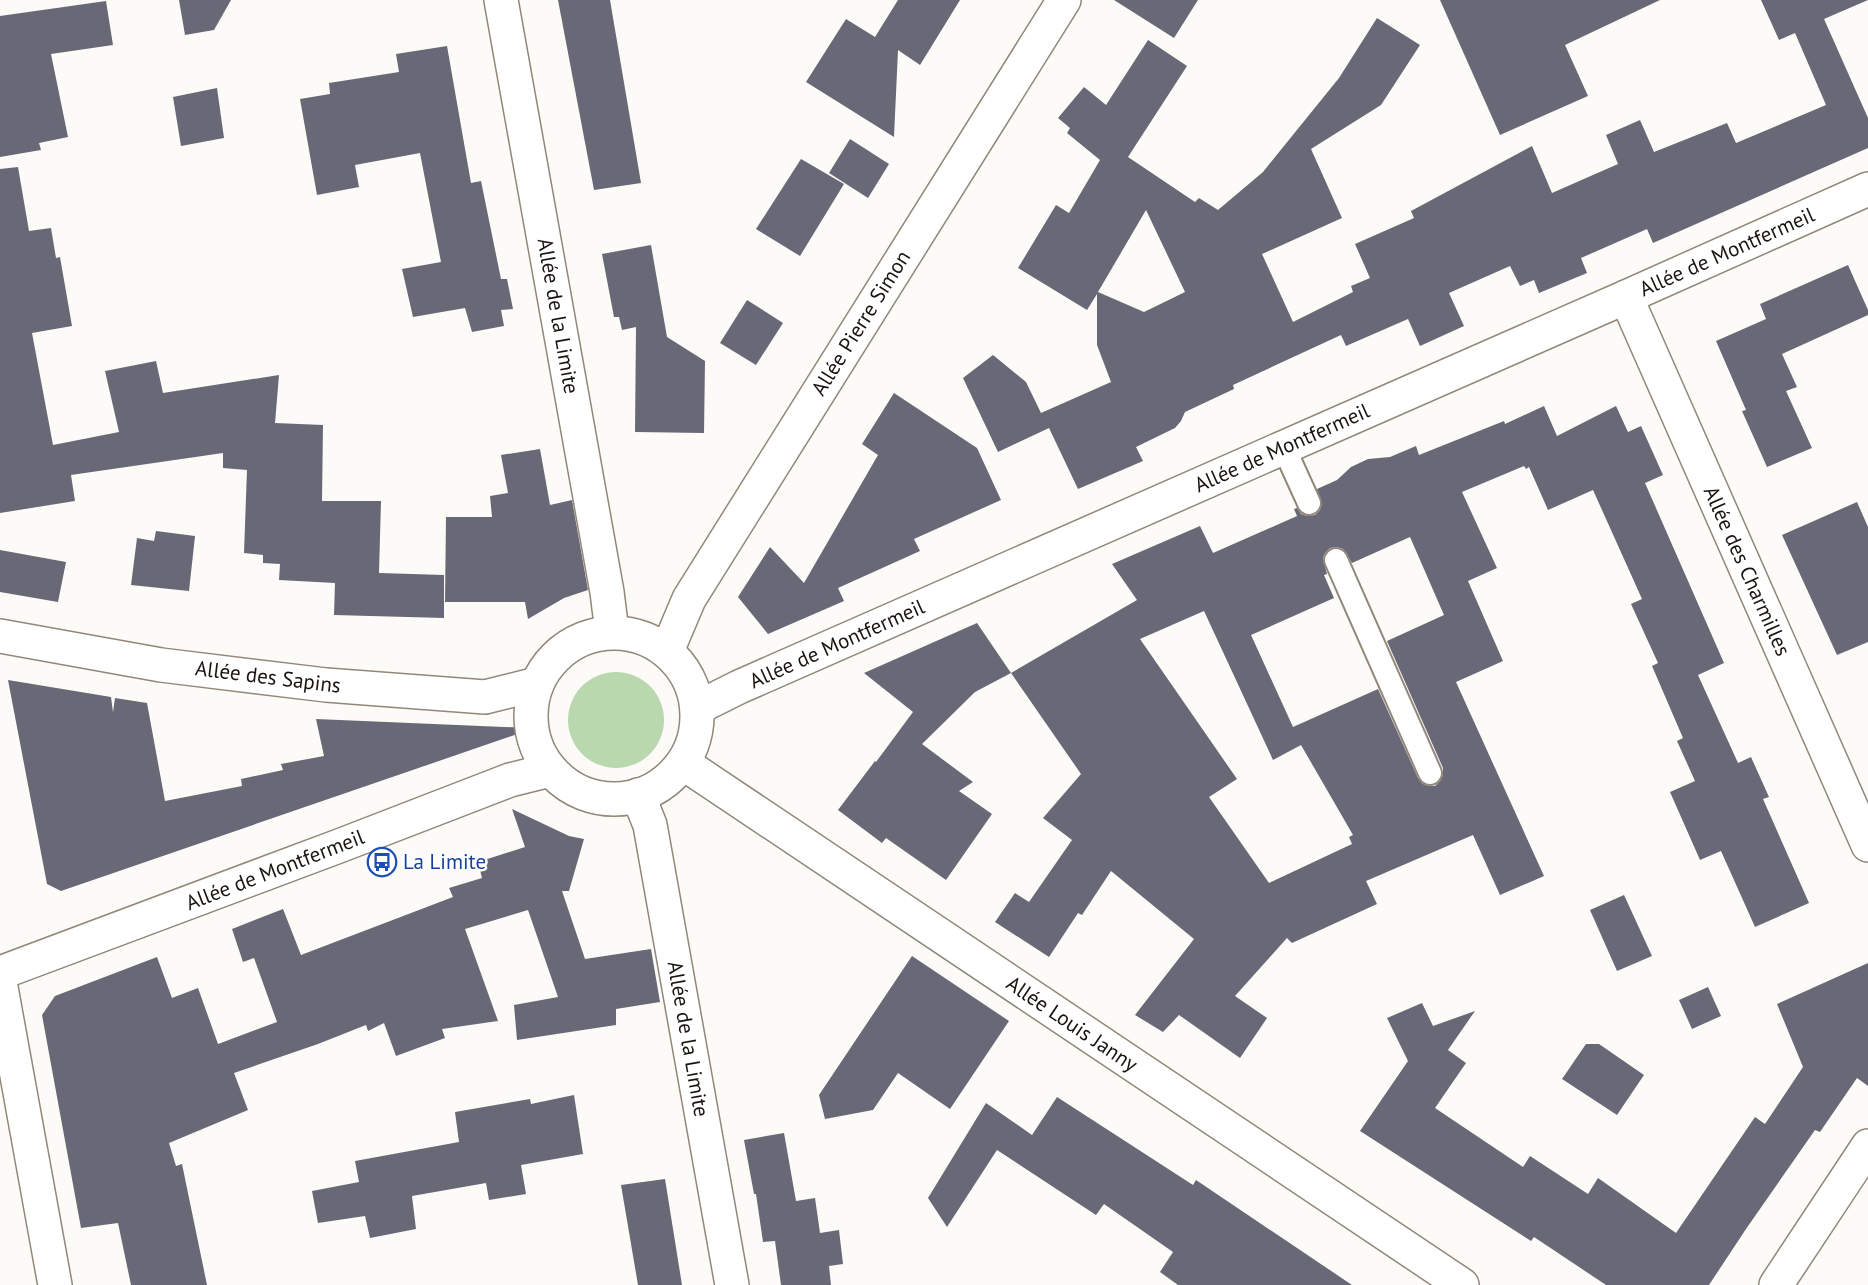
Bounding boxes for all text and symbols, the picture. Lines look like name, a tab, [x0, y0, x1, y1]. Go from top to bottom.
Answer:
street label: Allée de Montfermeil	[1635, 201, 1819, 302]
street label: Allée de la Limite	[532, 236, 585, 396]
street label: Allée Pierre Simon	[805, 245, 916, 400]
street label: Allée de Montfermeil	[1190, 397, 1374, 498]
street label: Allée des Charmilles	[1698, 482, 1797, 660]
street label: Allée de Montfermeil	[745, 593, 929, 694]
street label: Allée des Sapins	[194, 654, 342, 699]
street label: Allée de Montfermeil	[182, 823, 368, 916]
bus stop icon: La Limite	[366, 846, 398, 878]
place label: La Limite	[403, 848, 486, 875]
street label: Allée de la Limite	[662, 959, 715, 1119]
street label: Allée Louis Janny	[1001, 970, 1143, 1078]

